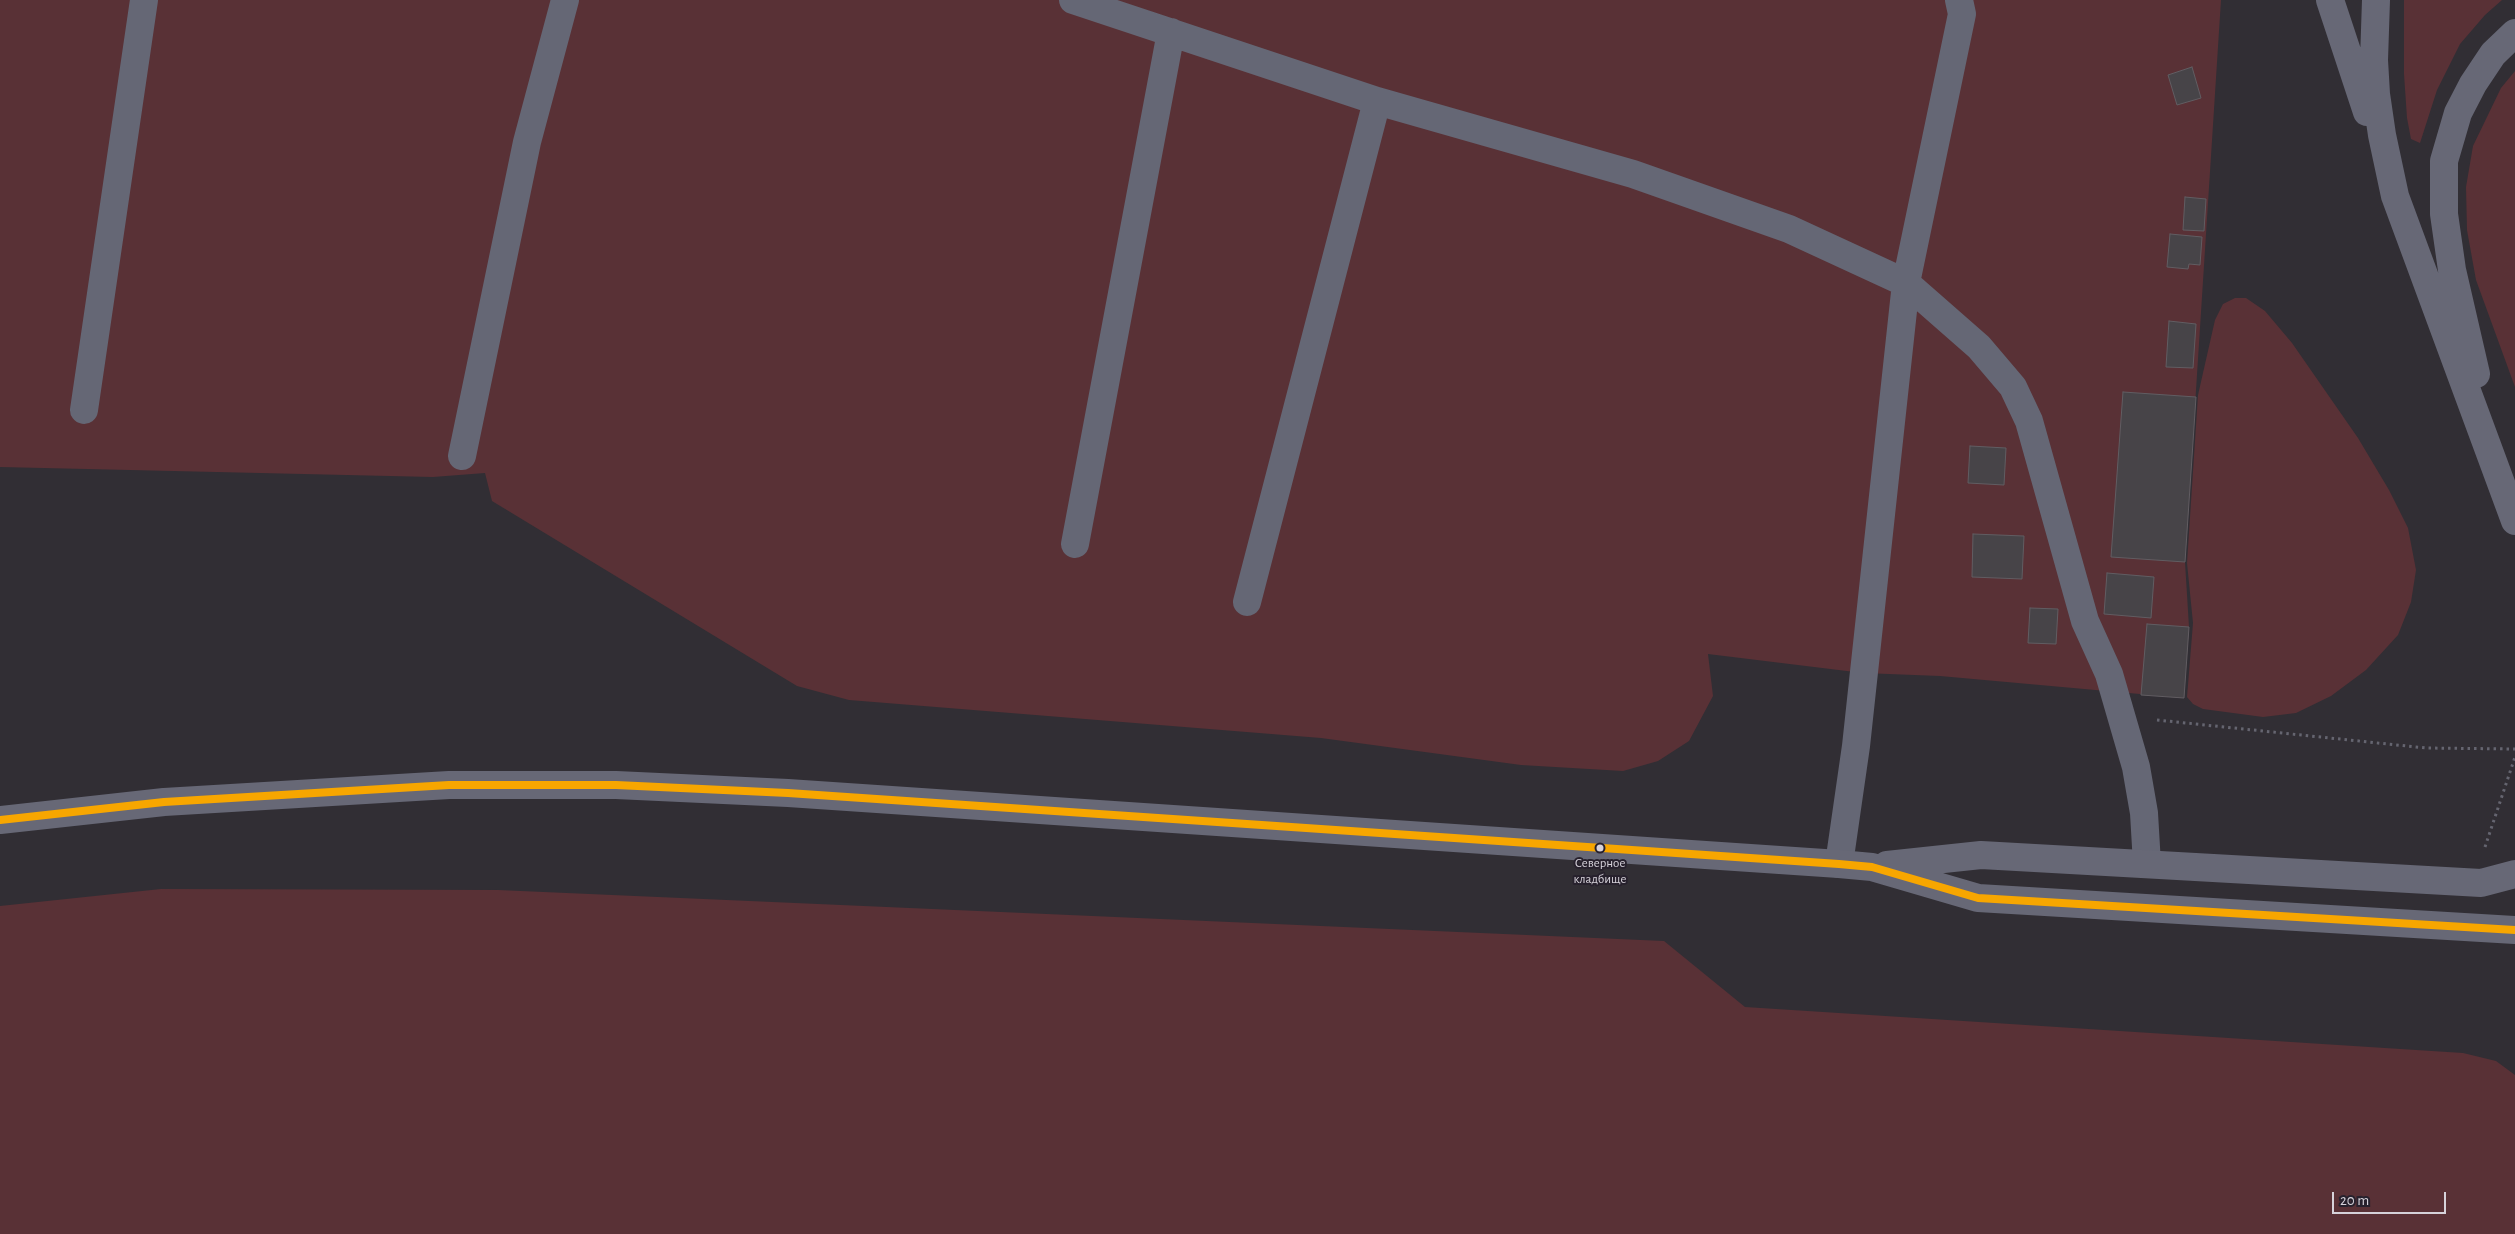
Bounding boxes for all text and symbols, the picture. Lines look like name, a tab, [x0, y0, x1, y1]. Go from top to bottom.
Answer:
marker: Северное кладбище	[1595, 843, 1605, 853]
place label: Северное кладбище	[1573, 855, 1627, 886]
scale bar	[2335, 1182, 2449, 1214]
text: 20 m	[2340, 1193, 2369, 1208]

